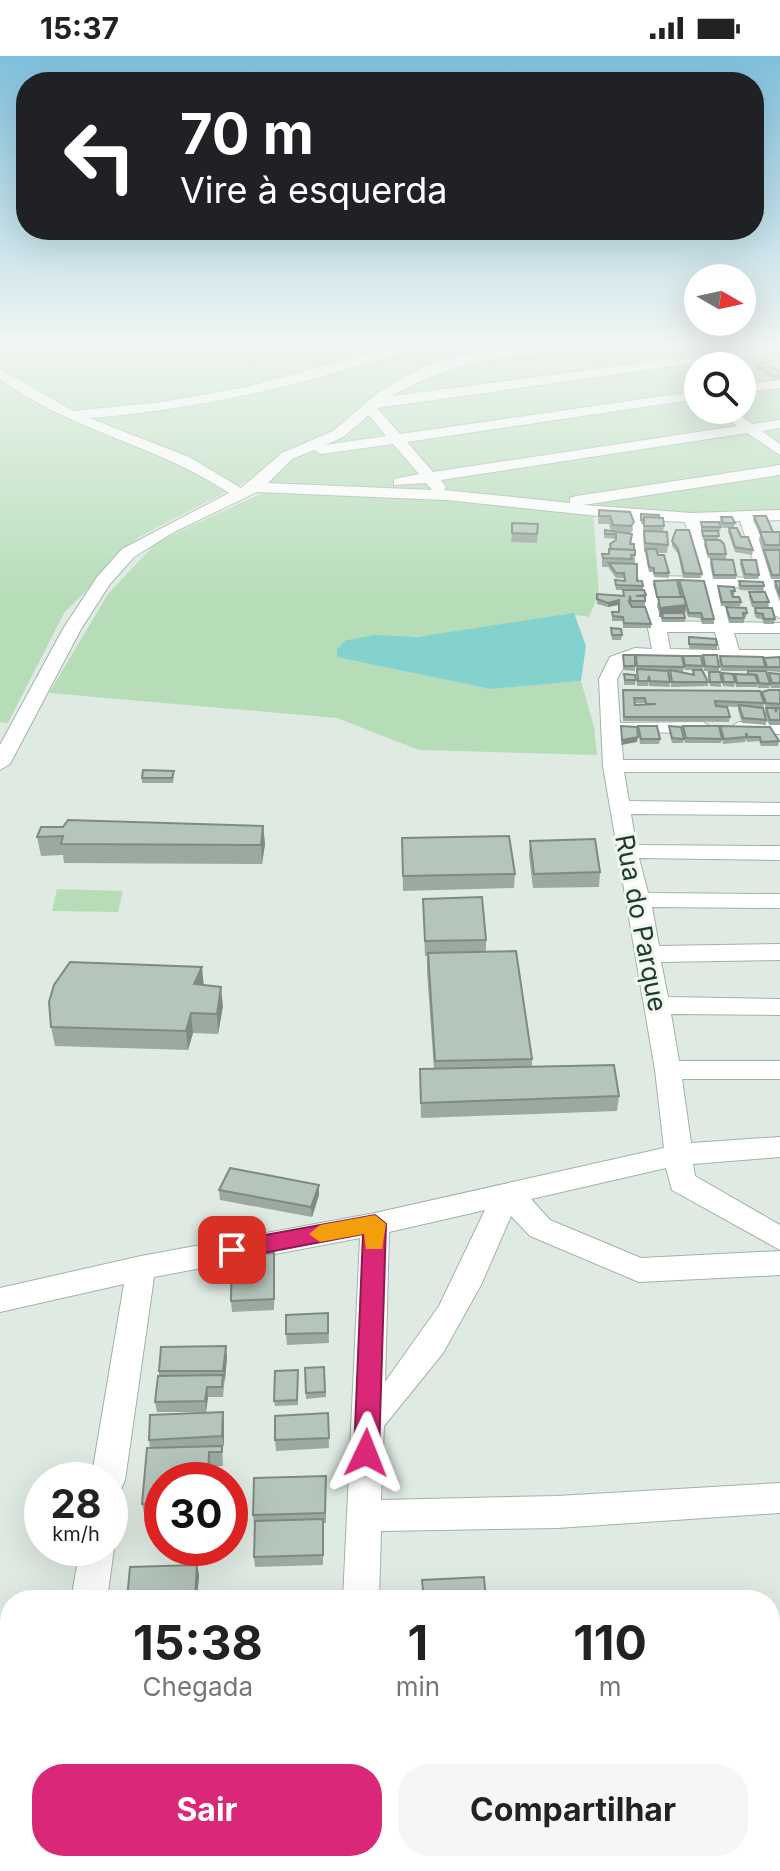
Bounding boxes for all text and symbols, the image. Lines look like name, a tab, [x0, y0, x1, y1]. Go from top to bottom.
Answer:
text: 15:37	[40, 10, 119, 46]
text: 70 m	[180, 100, 314, 168]
icon: left	[48, 104, 152, 208]
text: Vire à esquerda	[180, 168, 448, 212]
north arrow	[684, 264, 756, 336]
map controls	[684, 264, 756, 424]
button: search	[684, 352, 756, 424]
street label: Rua do Parque	[609, 832, 674, 1014]
pin	[198, 1216, 266, 1284]
icon: arrive	[210, 1228, 254, 1272]
position arrow	[324, 1411, 408, 1495]
speed limit sign: 30	[144, 1462, 248, 1566]
text: 28	[50, 1479, 102, 1528]
text: km/h	[52, 1522, 100, 1546]
text: 15:38	[133, 1613, 263, 1672]
text: 1	[408, 1613, 428, 1672]
text: 110	[573, 1613, 647, 1672]
text: Chegada	[143, 1671, 253, 1702]
text: min	[396, 1671, 440, 1702]
text: m	[599, 1671, 621, 1702]
button: Sair	[32, 1764, 382, 1856]
button: Compartilhar	[398, 1764, 748, 1856]

